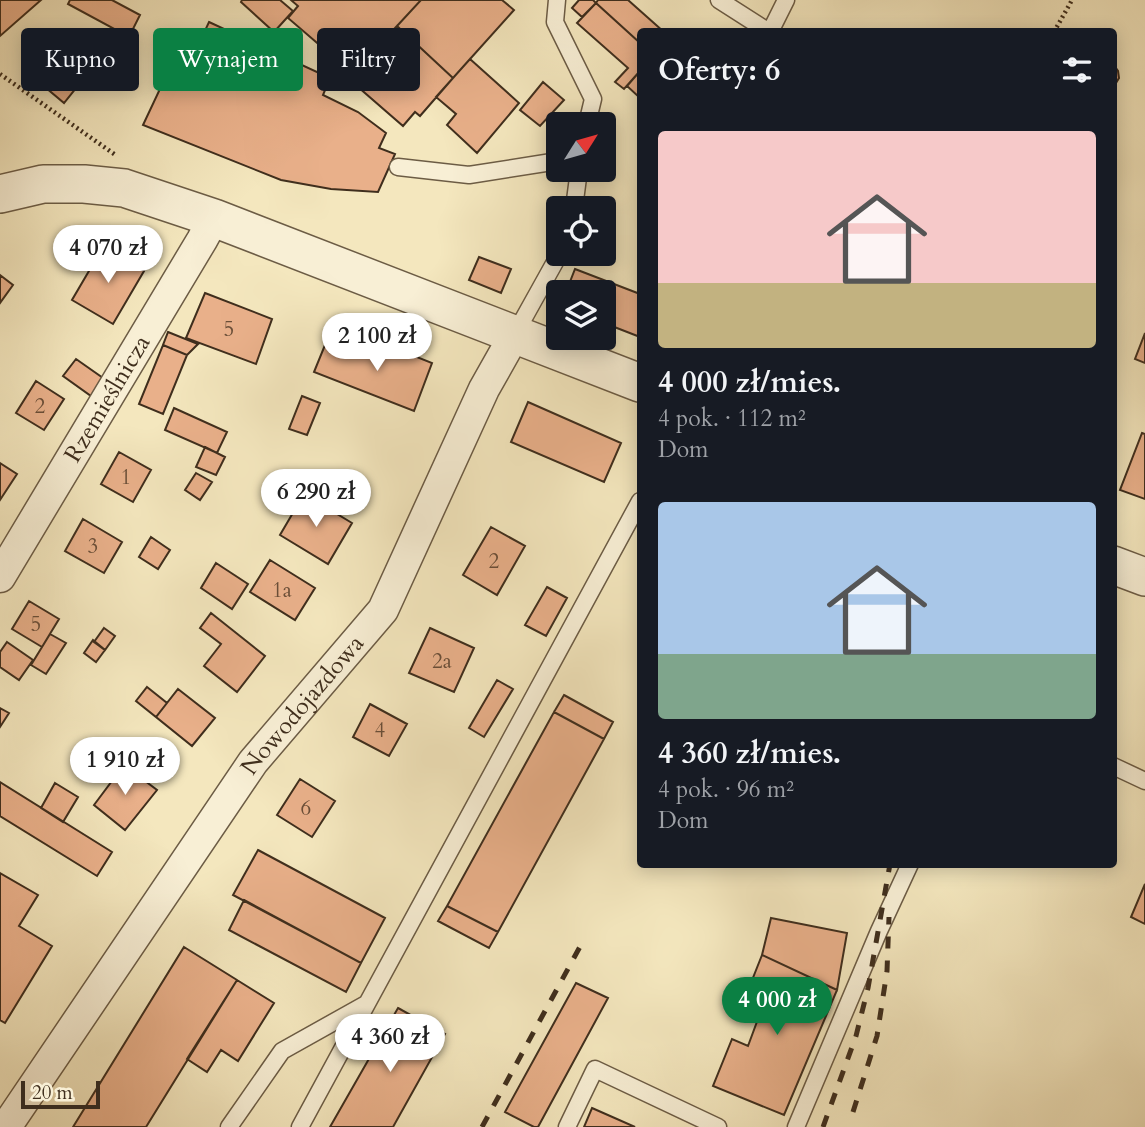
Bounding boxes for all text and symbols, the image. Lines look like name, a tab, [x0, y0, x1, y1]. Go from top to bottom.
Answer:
chip: Kupno	[21, 28, 139, 91]
chip: Wynajem	[153, 28, 303, 91]
chip: Filtry	[317, 28, 420, 91]
text: Oferty: 6	[658, 50, 780, 91]
icon: filters	[1058, 51, 1096, 89]
north arrow	[546, 112, 616, 182]
map controls	[546, 112, 616, 350]
icon: home	[814, 176, 940, 302]
button: locate	[546, 196, 616, 266]
pin: 4 070 zł	[36, 226, 180, 285]
text: 4 070 zł	[69, 232, 147, 263]
button: layers	[546, 280, 616, 350]
pin: 2 100 zł	[305, 314, 449, 373]
house number: 5	[224, 315, 234, 344]
text: 2 100 zł	[338, 320, 416, 351]
street label: Rzemieślnicza	[56, 328, 158, 468]
text: 4 000 zł/mies.	[658, 362, 841, 403]
house number: 2	[35, 392, 46, 421]
text: 4 pok. · 112 m²	[658, 403, 806, 434]
text: Dom	[658, 434, 709, 465]
house number: 1	[121, 463, 131, 492]
pin: 6 290 zł	[244, 470, 388, 529]
text: 6 290 zł	[277, 476, 355, 507]
house number: 3	[88, 532, 98, 561]
house number: 2	[489, 547, 500, 576]
icon: home	[814, 547, 940, 673]
house number: 1a	[272, 576, 292, 605]
house number: 5	[31, 610, 41, 639]
street label: Nowodojazdowa	[233, 627, 372, 781]
house number: 2a	[432, 647, 452, 676]
house number: 4	[375, 716, 386, 745]
text: 4 360 zł/mies.	[658, 733, 841, 774]
pin: 1 910 zł	[53, 738, 197, 797]
text: 1 910 zł	[86, 744, 164, 775]
text: 4 pok. · 96 m²	[658, 774, 794, 805]
house number: 6	[301, 794, 311, 823]
text: Dom	[658, 805, 709, 836]
pin: 4 000 zł	[705, 978, 849, 1037]
text: 4 000 zł	[738, 984, 816, 1015]
pin: 4 360 zł	[318, 1014, 462, 1074]
text: 4 360 zł	[351, 1021, 429, 1052]
scale bar	[21, 1078, 100, 1110]
text: 20 m	[32, 1080, 73, 1106]

